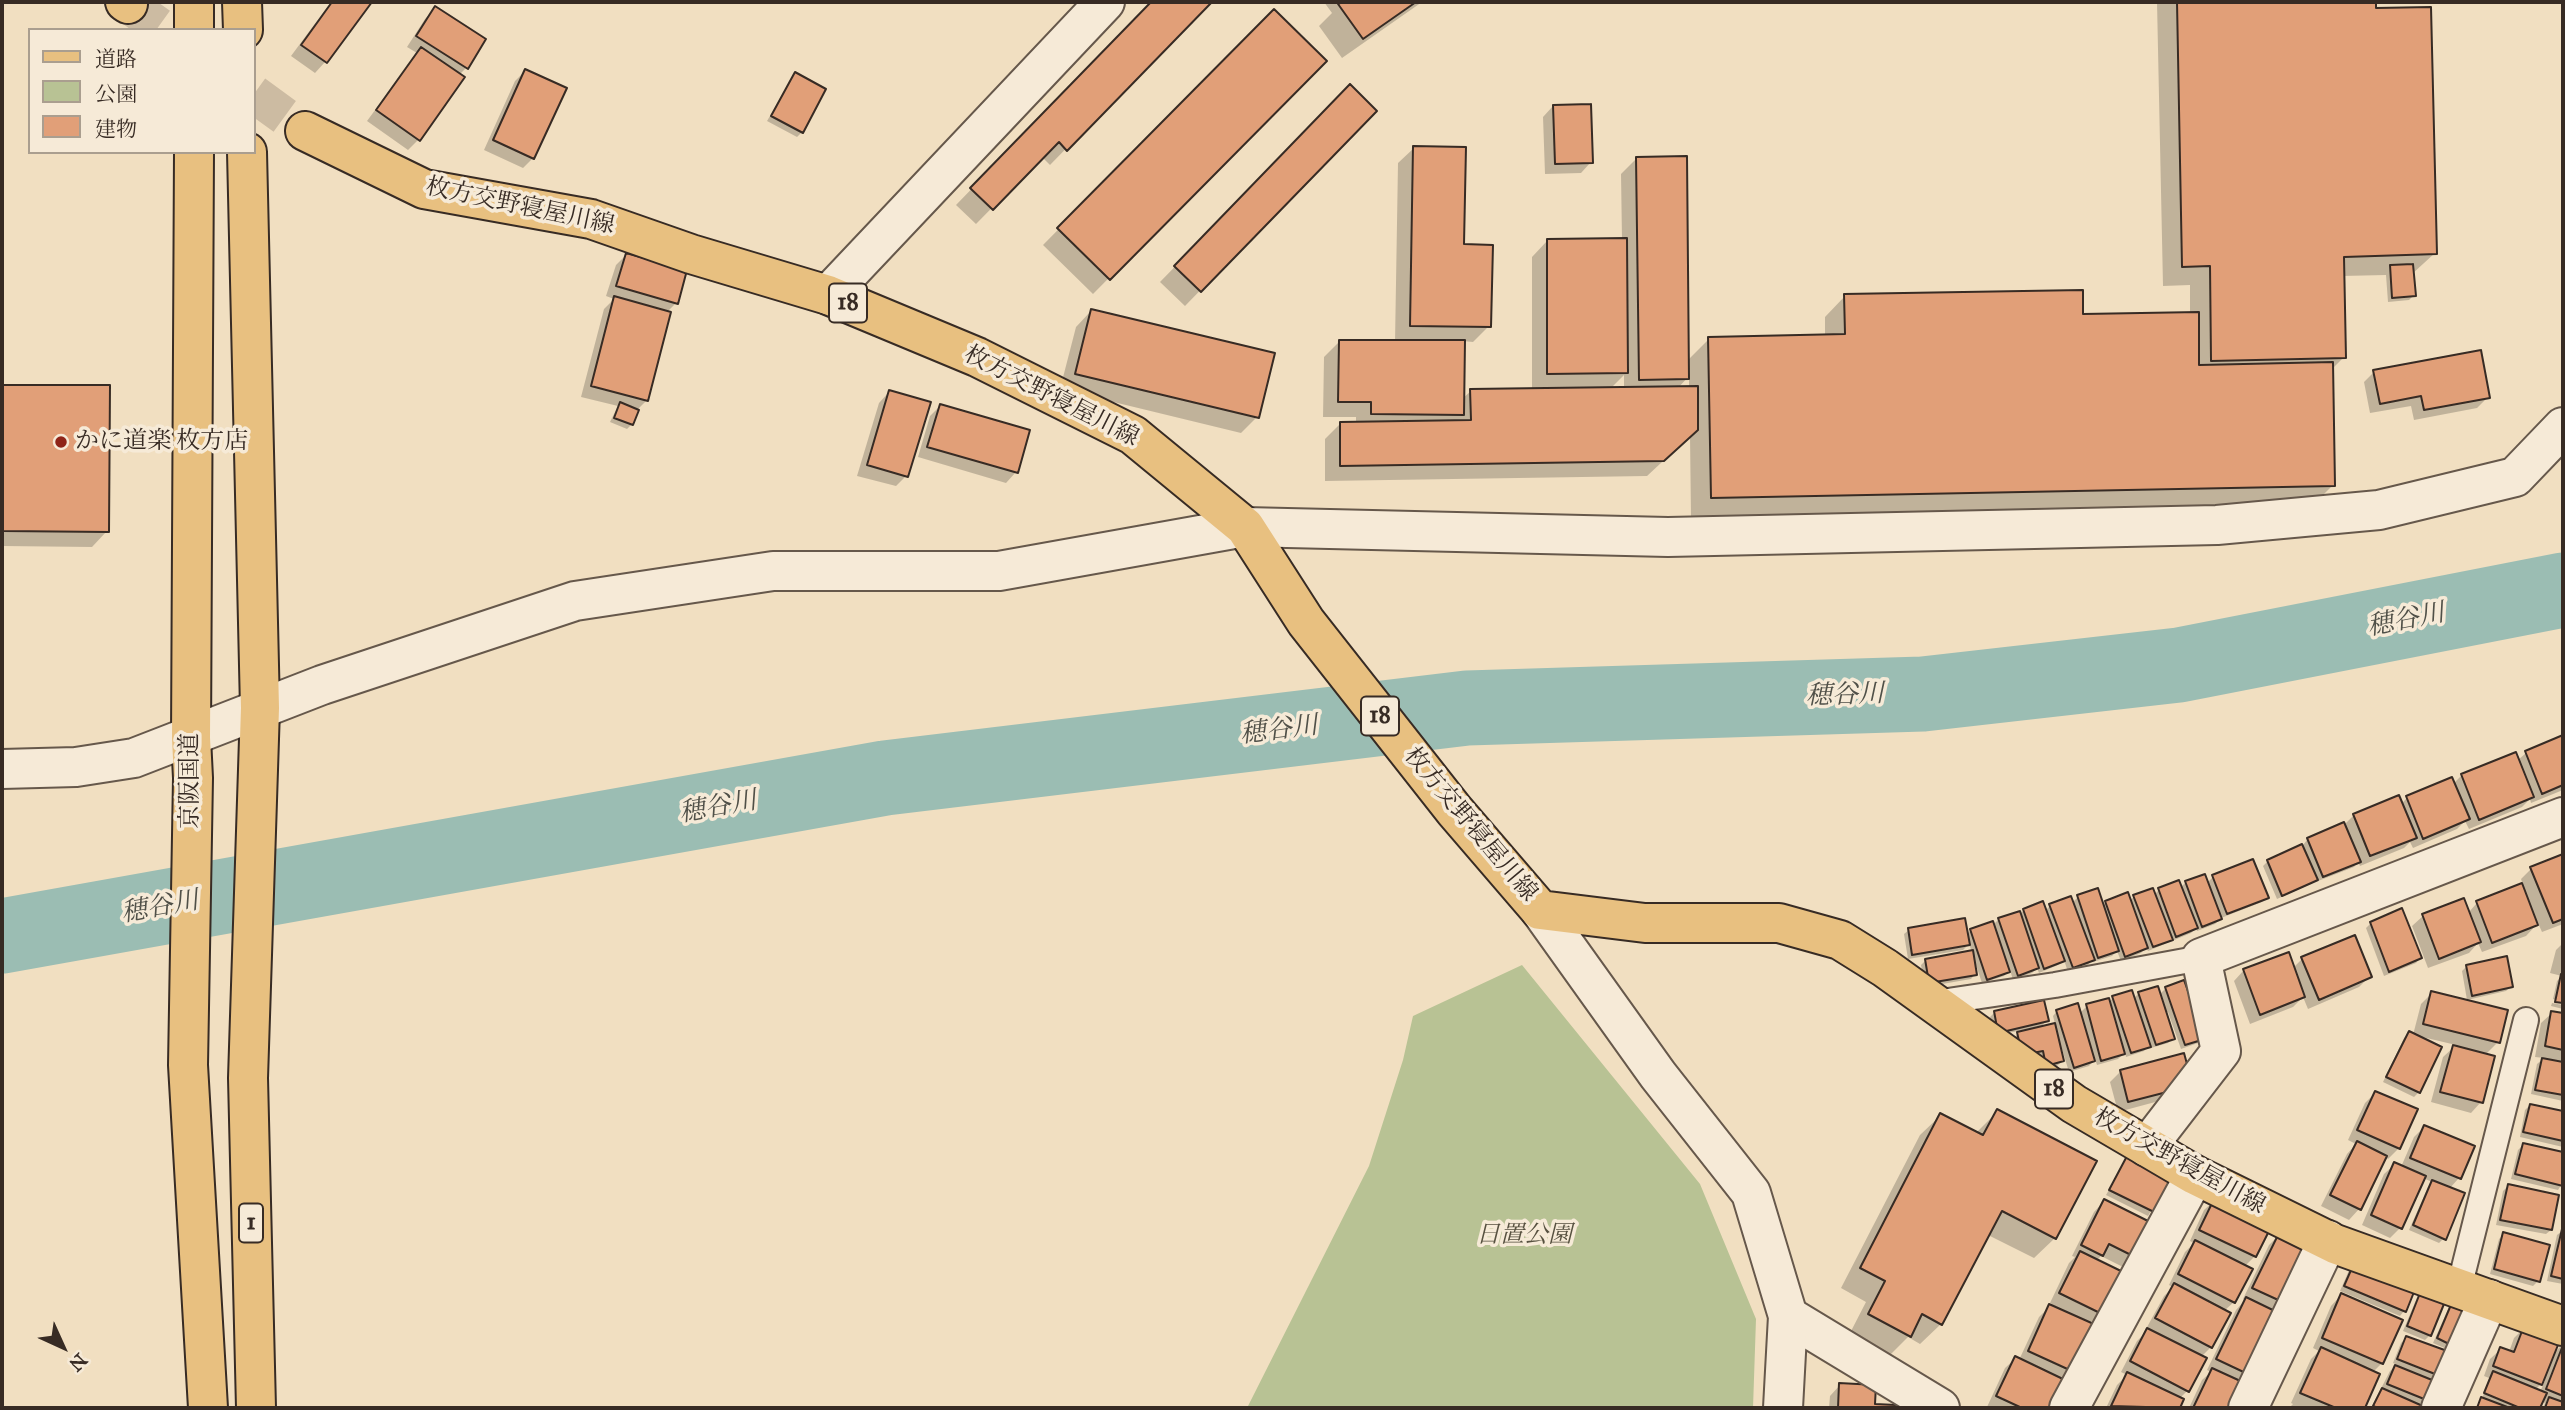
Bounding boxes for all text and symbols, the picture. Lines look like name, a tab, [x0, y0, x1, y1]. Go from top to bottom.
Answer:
legend	[28, 28, 256, 154]
text: 道路	[95, 46, 137, 72]
text: 公園	[95, 81, 137, 107]
text: 建物	[95, 116, 137, 142]
street label: 枚方交野寝屋川線	[423, 173, 617, 241]
road number: 18	[829, 284, 867, 322]
street label: 枚方交野寝屋川線	[959, 341, 1143, 453]
place label: かに道楽 枚方店	[75, 428, 248, 456]
marker: かに道楽 枚方店	[53, 434, 69, 450]
water label: 穂谷川	[2365, 598, 2447, 644]
water label: 穂谷川	[1805, 679, 1885, 713]
road number: 18	[1361, 696, 1399, 736]
water label: 穂谷川	[1238, 711, 1320, 751]
street label: 京阪国道	[177, 733, 205, 829]
street label: 枚方交野寝屋川線	[1397, 742, 1543, 908]
water label: 穂谷川	[677, 786, 759, 830]
water label: 穂谷川	[119, 886, 201, 930]
road number: 18	[2035, 1070, 2073, 1108]
street label: 枚方交野寝屋川線	[2088, 1103, 2270, 1221]
road number: 1	[239, 1204, 263, 1242]
park label: 日置公園	[1476, 1222, 1572, 1250]
north arrow	[28, 1312, 98, 1382]
text: N	[64, 1348, 92, 1376]

